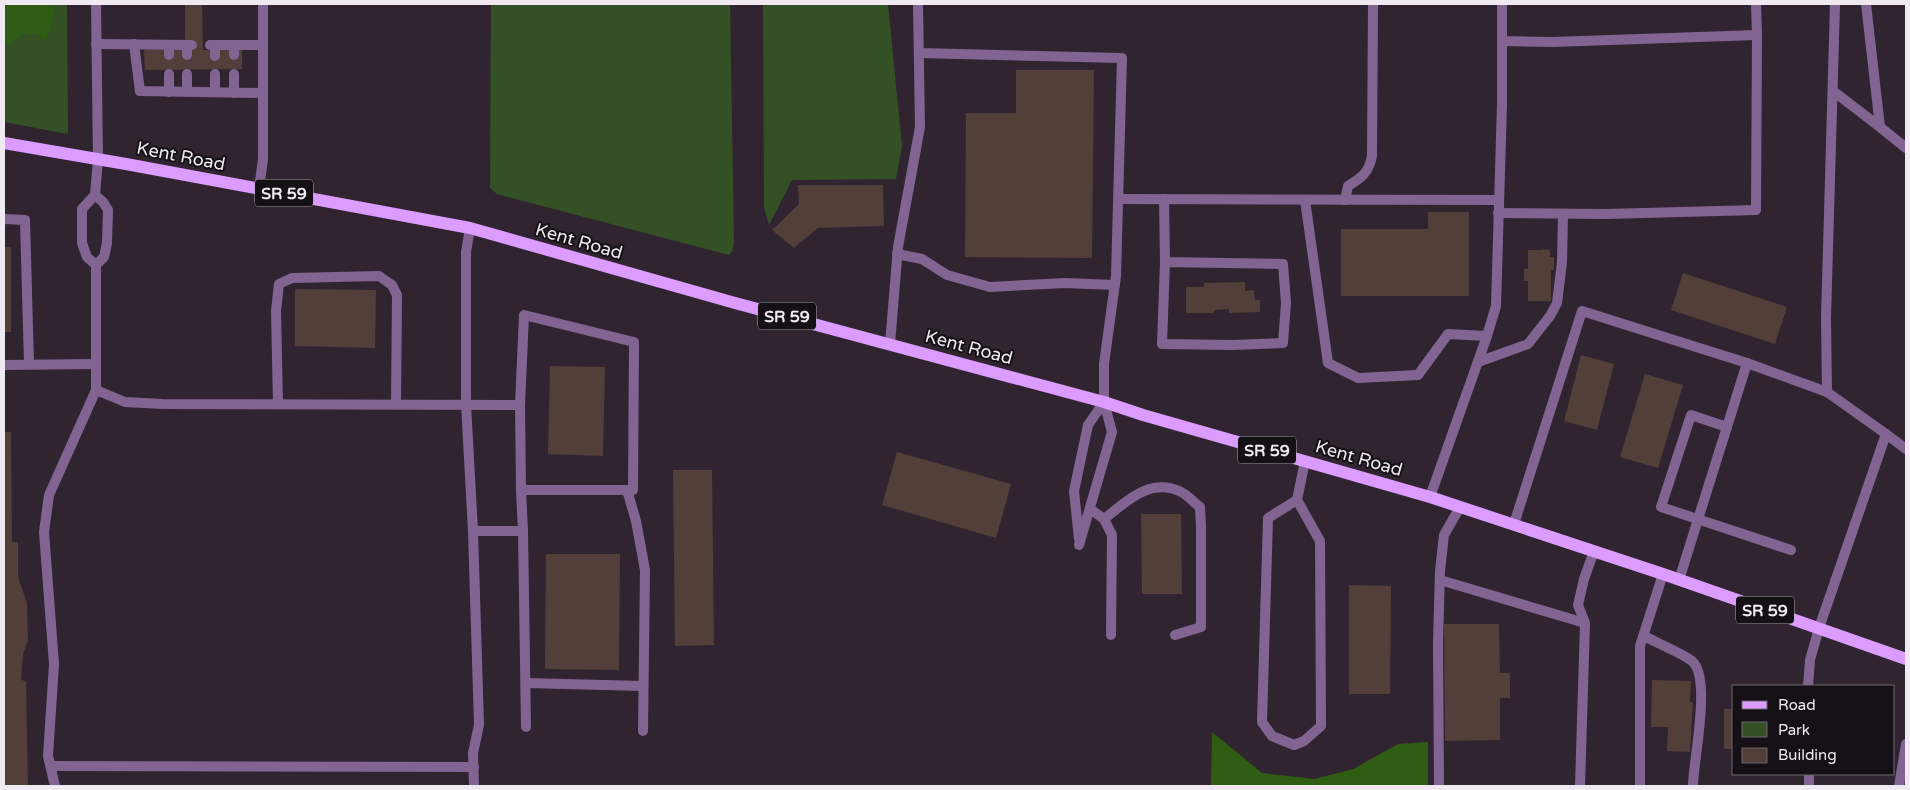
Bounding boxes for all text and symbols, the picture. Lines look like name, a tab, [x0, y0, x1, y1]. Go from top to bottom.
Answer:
street label: Kent Road	[135, 137, 227, 175]
road number: SR 59	[255, 180, 313, 207]
street label: Kent Road	[533, 218, 625, 264]
road number: SR 59	[758, 302, 816, 330]
street label: Kent Road	[923, 325, 1015, 369]
street label: Kent Road	[1313, 435, 1405, 481]
road number: SR 59	[1238, 436, 1296, 464]
road number: SR 59	[1736, 596, 1794, 624]
legend	[1732, 685, 1895, 775]
text: Road	[1778, 696, 1816, 714]
text: Park	[1778, 721, 1810, 739]
text: Building	[1778, 746, 1837, 764]

